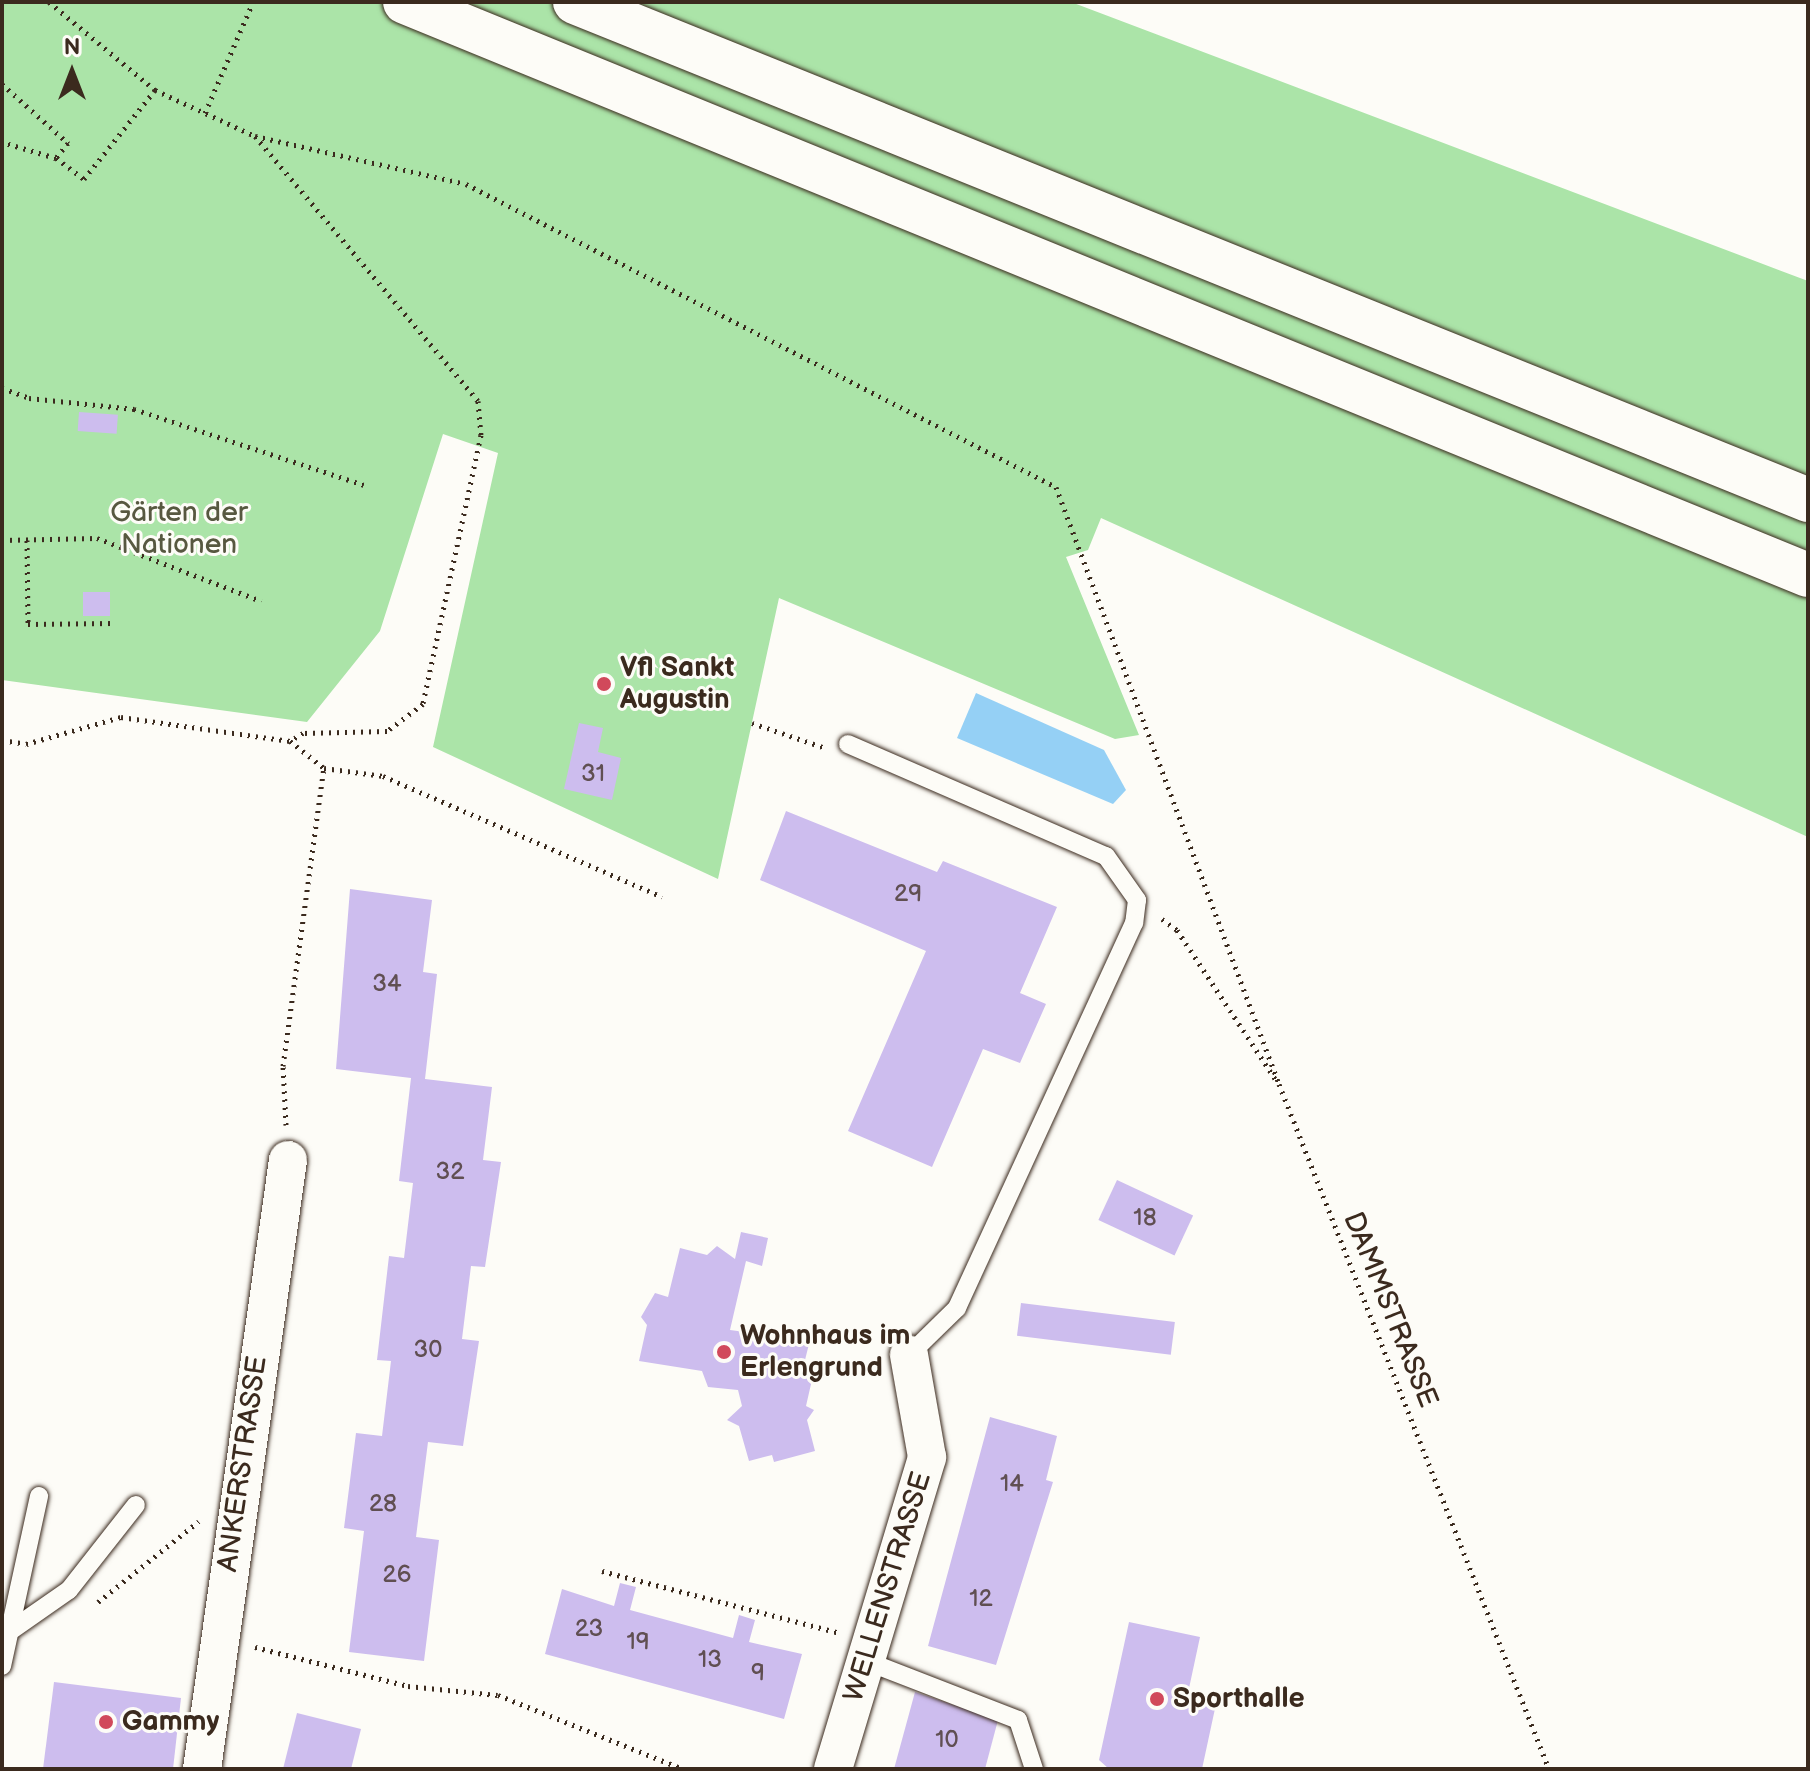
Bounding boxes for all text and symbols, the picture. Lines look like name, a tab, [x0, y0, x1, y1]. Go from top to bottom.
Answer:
north arrow	[32, 32, 112, 112]
text: N	[64, 34, 80, 61]
park label: Gärten der Nationen	[110, 496, 248, 562]
place label: Vfl Sankt Augustin	[620, 651, 734, 717]
marker: Vfl Sankt Augustin	[595, 675, 613, 693]
house number: 31	[581, 760, 605, 788]
house number: 29	[894, 880, 922, 908]
house number: 34	[372, 970, 402, 998]
house number: 32	[436, 1158, 464, 1186]
house number: 18	[1133, 1204, 1157, 1232]
street label: DAMMSTRASSE	[1336, 1207, 1444, 1413]
place label: Wohnhaus im Erlengrund	[740, 1319, 910, 1385]
house number: 30	[414, 1336, 442, 1364]
marker: Wohnhaus im Erlengrund	[715, 1343, 733, 1361]
street label: ANKERSTRASSE	[211, 1354, 275, 1574]
street label: WELLENSTRASSE	[837, 1468, 939, 1706]
house number: 14	[1000, 1470, 1024, 1498]
house number: 28	[369, 1490, 397, 1518]
house number: 26	[383, 1561, 411, 1589]
house number: 12	[969, 1585, 993, 1613]
house number: 23	[575, 1615, 603, 1643]
house number: 19	[626, 1628, 650, 1656]
house number: 13	[698, 1646, 722, 1674]
house number: 9	[751, 1659, 765, 1687]
place label: Sporthalle	[1173, 1682, 1305, 1716]
marker: Sporthalle	[1148, 1690, 1166, 1708]
place label: Gammy	[122, 1705, 219, 1739]
marker: Gammy	[97, 1713, 115, 1731]
house number: 10	[935, 1726, 959, 1754]

